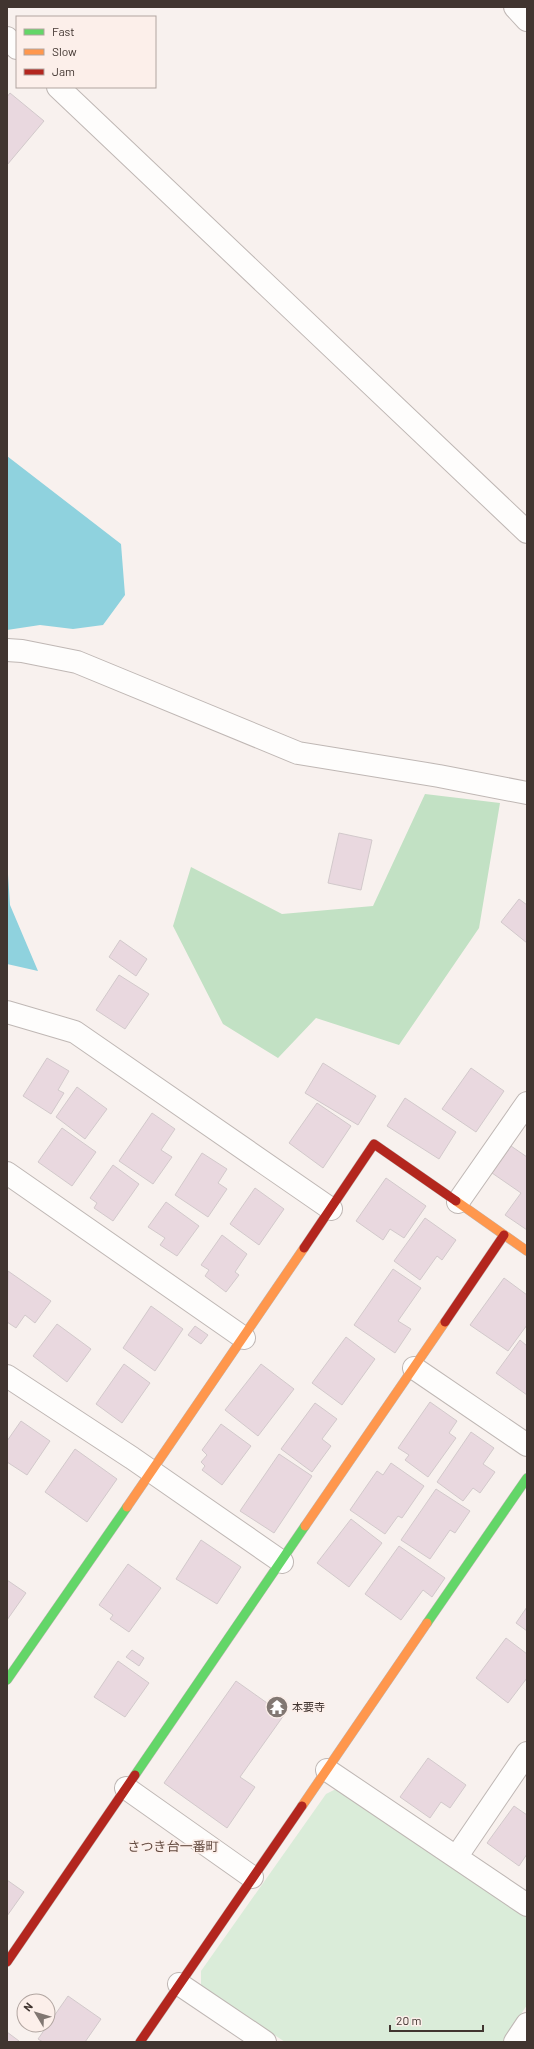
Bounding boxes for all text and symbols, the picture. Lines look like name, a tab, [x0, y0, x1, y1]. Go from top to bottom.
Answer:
legend	[16, 16, 156, 88]
text: Fast	[52, 24, 75, 38]
text: Slow	[52, 44, 77, 58]
text: Jam	[52, 64, 75, 78]
temple icon: 本要寺	[264, 1694, 290, 1720]
place label: 本要寺	[292, 1700, 325, 1713]
district label: さつき台一番町	[127, 1838, 219, 1854]
north arrow	[16, 1993, 56, 2033]
text: N	[20, 2000, 35, 2013]
scale bar	[390, 2007, 483, 2033]
text: 20 m	[396, 2013, 422, 2027]

